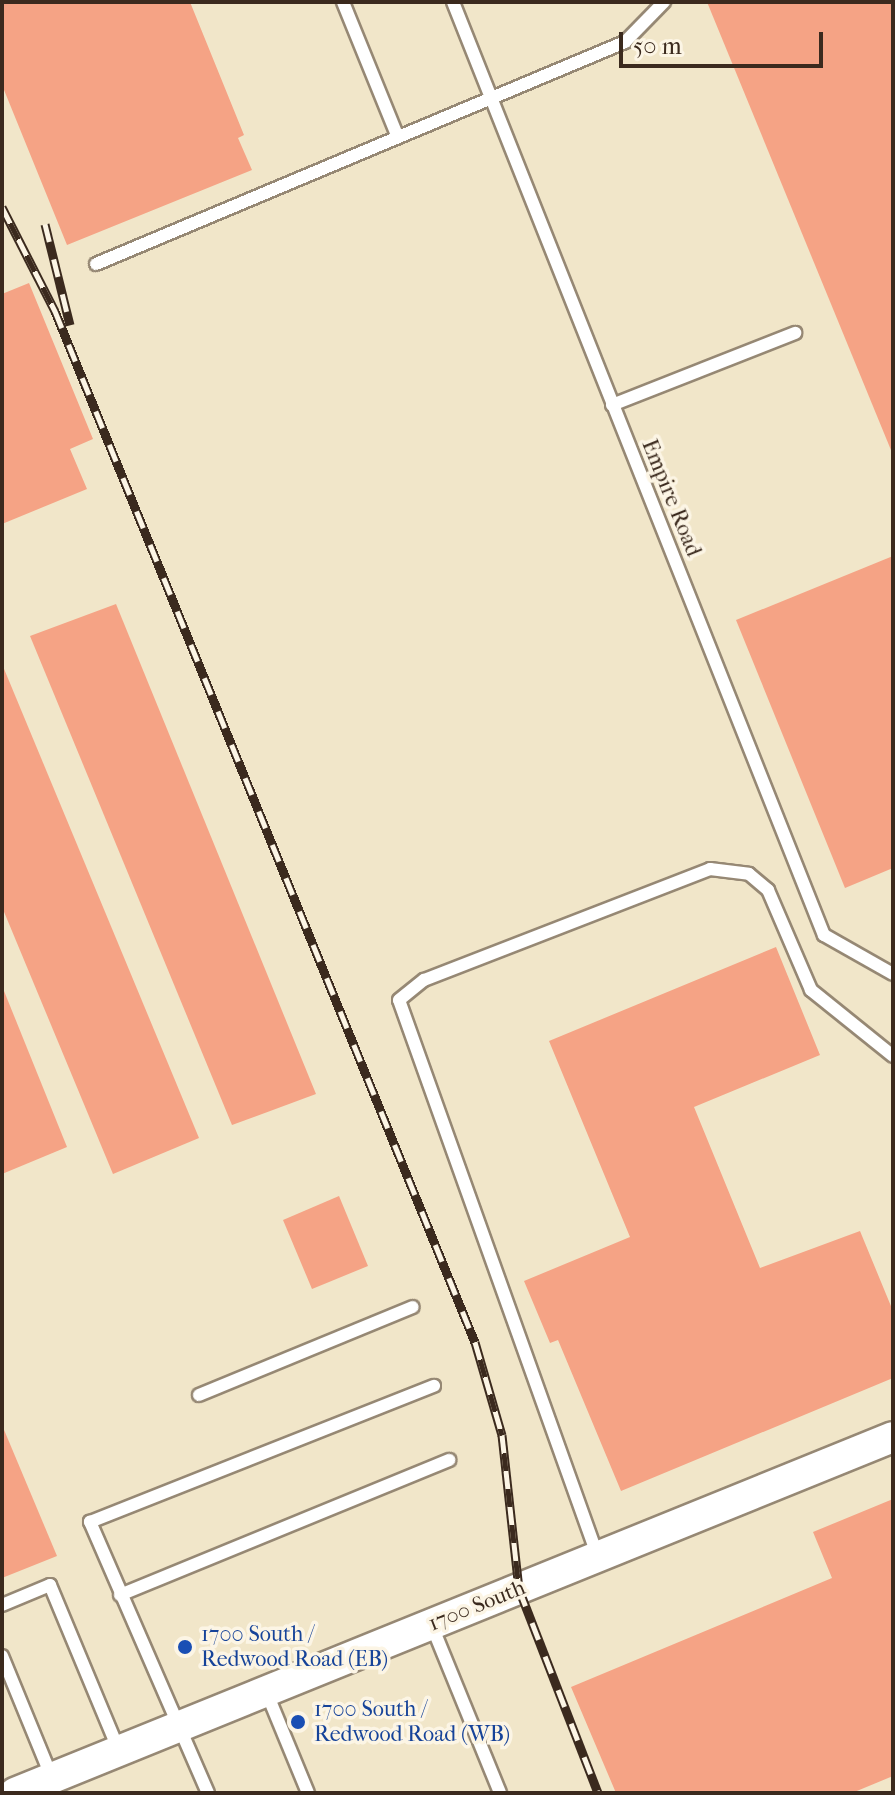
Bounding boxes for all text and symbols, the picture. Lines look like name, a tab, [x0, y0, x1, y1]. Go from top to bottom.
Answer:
scale bar	[623, 16, 827, 66]
text: 50 m	[633, 32, 682, 60]
street label: Empire Road	[636, 436, 706, 560]
street label: 1700 South	[425, 1575, 529, 1637]
place label: 1700 South / Redwood Road (EB)	[201, 1621, 388, 1672]
marker: 1700 South / Redwood Road (EB)	[176, 1638, 194, 1656]
place label: 1700 South / Redwood Road (WB)	[314, 1696, 510, 1748]
marker: 1700 South / Redwood Road (WB)	[289, 1713, 307, 1731]

